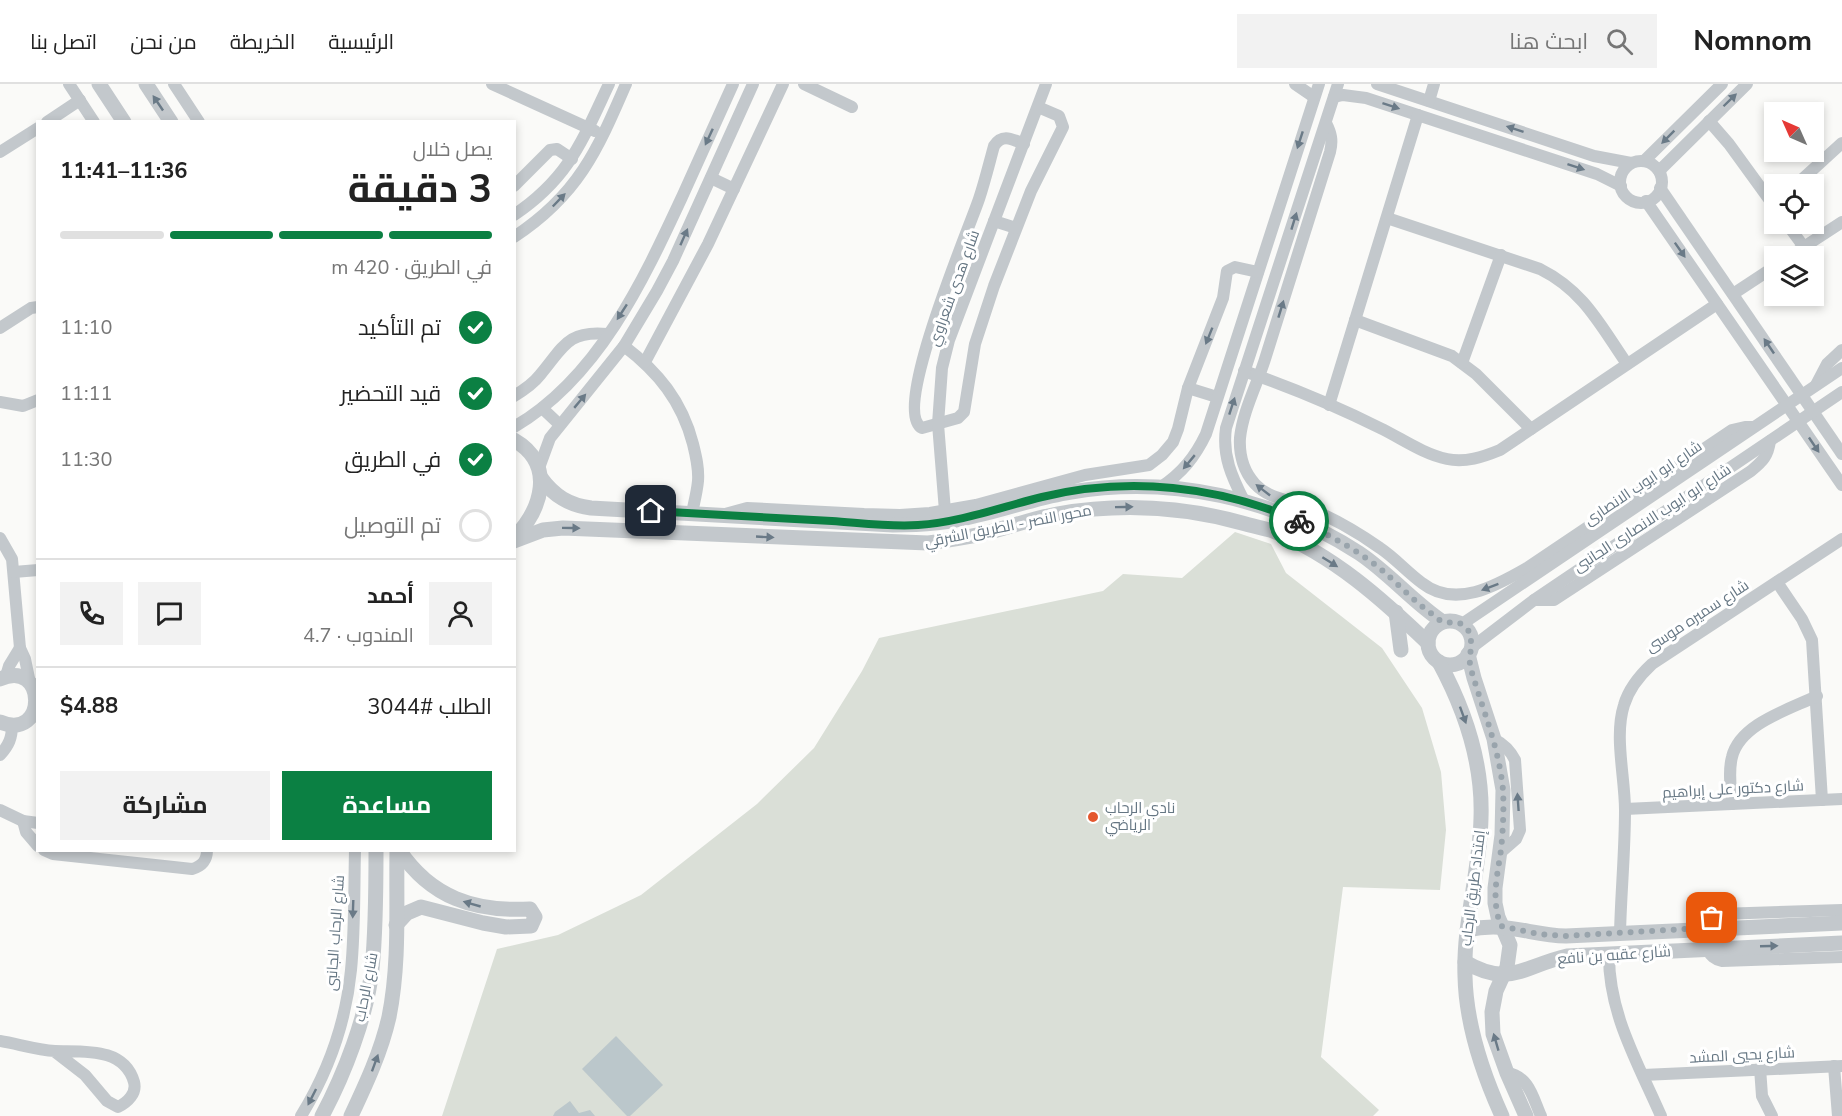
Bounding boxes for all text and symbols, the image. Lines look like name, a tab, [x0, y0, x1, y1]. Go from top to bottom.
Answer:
search box	[1237, 14, 1657, 68]
text: Nomnom	[1693, 22, 1812, 60]
icon: search	[1603, 25, 1636, 58]
text: ابحث هنا	[1509, 27, 1588, 57]
text: اتصل بنا	[30, 28, 97, 56]
text: من نحن	[130, 28, 197, 56]
text: الخريطة	[230, 28, 295, 56]
text: الرئيسية	[328, 28, 394, 56]
one-way arrow	[1723, 94, 1737, 108]
one-way arrow	[152, 95, 164, 111]
one-way arrow	[1382, 102, 1400, 112]
north arrow	[1764, 102, 1824, 162]
map controls	[1764, 102, 1824, 306]
one-way arrow	[1506, 124, 1524, 134]
one-way arrow	[704, 129, 713, 146]
one-way arrow	[1661, 130, 1675, 144]
one-way arrow	[1295, 131, 1305, 149]
text: يصل خلال	[413, 136, 492, 163]
text: 11:36–11:41	[60, 156, 188, 186]
text: 3 دقيقة	[348, 163, 492, 216]
one-way arrow	[1567, 163, 1585, 173]
button: locate	[1764, 174, 1824, 234]
one-way arrow	[552, 193, 566, 207]
one-way arrow	[1290, 212, 1299, 230]
street label: شارع هدى شعراوي	[924, 227, 986, 350]
one-way arrow	[679, 228, 689, 246]
one-way arrow	[1674, 241, 1686, 257]
button: layers	[1764, 246, 1824, 306]
text: في الطريق · 420 m	[331, 254, 492, 281]
one-way arrow	[1277, 300, 1286, 318]
one-way arrow	[617, 304, 628, 320]
icon: check	[459, 311, 492, 344]
text: تم التأكيد	[358, 313, 441, 343]
text: 11:10	[60, 314, 113, 341]
one-way arrow	[1204, 327, 1213, 345]
one-way arrow	[1763, 339, 1775, 355]
icon: check	[459, 377, 492, 410]
text: قيد التحضير	[340, 379, 441, 409]
text: 11:11	[60, 380, 113, 407]
one-way arrow	[573, 393, 586, 409]
one-way arrow	[1228, 397, 1238, 415]
street label: شارع ابو ايوب الانصارى	[1580, 436, 1706, 531]
one-way arrow	[1808, 437, 1819, 453]
icon: check	[459, 443, 492, 476]
text: في الطريق	[345, 445, 441, 475]
text: 11:30	[60, 446, 113, 473]
one-way arrow	[1183, 454, 1196, 469]
street label: شارع ابو ايوب الانصارى الجانبى	[1569, 459, 1735, 577]
one-way arrow	[1255, 484, 1271, 497]
pin	[625, 485, 676, 536]
courier	[1269, 491, 1329, 551]
icon: home	[634, 494, 667, 527]
street label: محور النصر - الطريق الشرقي	[923, 500, 1094, 554]
one-way arrow	[1115, 502, 1134, 512]
icon: bike	[1283, 505, 1316, 538]
text: تم التوصيل	[344, 511, 441, 541]
one-way arrow	[561, 523, 580, 533]
one-way arrow	[756, 532, 775, 541]
one-way arrow	[1322, 557, 1338, 568]
street label: شارع سميره موسى	[1641, 575, 1753, 658]
text: أحمد	[367, 581, 414, 611]
button: phone	[60, 582, 123, 645]
button: chat	[138, 582, 201, 645]
button: person	[429, 582, 492, 645]
one-way arrow	[1481, 583, 1499, 593]
text: المندوب · 4.7	[303, 622, 414, 649]
text: $4.88	[60, 691, 118, 721]
text: الطلب #3044	[367, 692, 492, 722]
one-way arrow	[1459, 706, 1469, 724]
button: مشاركة	[60, 771, 270, 840]
button: مساعدة	[282, 771, 492, 840]
street label: شارع دكتور على إبراهيم	[1662, 775, 1804, 804]
one-way arrow	[1513, 793, 1522, 812]
place label: نادي الرحاب الرياضي	[1105, 798, 1175, 837]
marker: نادي الرحاب الرياضي	[1086, 810, 1100, 824]
street label: إمتداد طريق الرحاب	[1456, 829, 1490, 947]
street label: شارع الرحاب الجانبى	[321, 874, 350, 992]
pin	[1686, 892, 1737, 943]
one-way arrow	[348, 899, 358, 918]
one-way arrow	[463, 899, 481, 908]
icon: bag	[1695, 901, 1728, 934]
street label: شارع عقبه بن نافع	[1557, 941, 1671, 970]
one-way arrow	[1759, 942, 1778, 951]
street label: شارع الرحاب	[349, 951, 383, 1024]
one-way arrow	[1491, 1033, 1500, 1051]
street label: شارع يحيي المشد	[1689, 1042, 1795, 1069]
one-way arrow	[370, 1053, 380, 1071]
one-way arrow	[307, 1089, 317, 1106]

